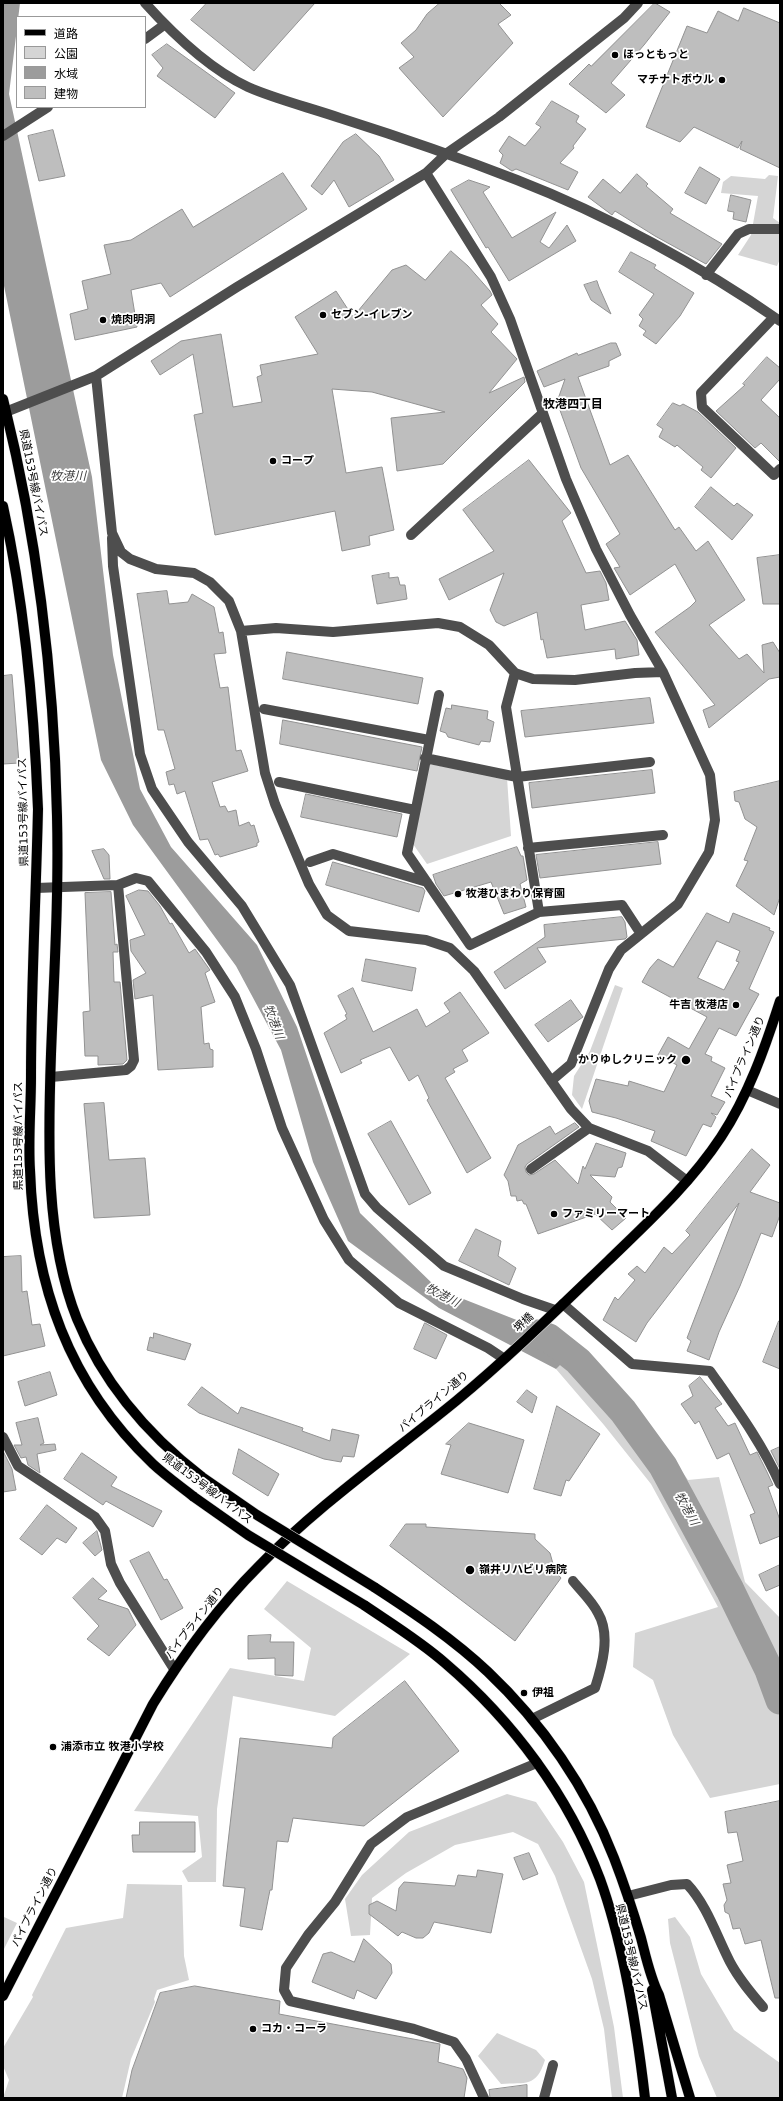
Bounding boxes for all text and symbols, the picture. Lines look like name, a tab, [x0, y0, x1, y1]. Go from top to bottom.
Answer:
legend	[16, 16, 146, 108]
text: 道路	[54, 27, 78, 41]
text: 公園	[54, 47, 78, 61]
place label: ほっともっと	[623, 48, 689, 62]
marker: ほっともっと	[610, 50, 620, 60]
text: 水域	[54, 67, 78, 81]
place label: マチナトボウル	[637, 73, 714, 87]
marker: マチナトボウル	[717, 75, 727, 85]
text: 建物	[54, 87, 78, 101]
place label: セブン-イレブン	[331, 308, 413, 322]
marker: セブン-イレブン	[318, 310, 328, 320]
place label: 焼肉明洞	[111, 313, 155, 327]
marker: 焼肉明洞	[98, 315, 108, 325]
district label: 牧港四丁目	[543, 398, 603, 412]
street label: 県道153号線バイパス	[16, 428, 50, 538]
place label: コープ	[281, 454, 314, 468]
marker: コープ	[268, 456, 278, 466]
water label: 牧港川	[50, 470, 86, 484]
street label: 県道153号線バイパス	[16, 757, 32, 867]
place label: 牧港ひまわり保育園	[466, 887, 565, 901]
marker: 牧港ひまわり保育園	[453, 889, 463, 899]
place label: 牛吉 牧港店	[669, 998, 728, 1012]
marker: 牛吉 牧港店	[731, 1000, 741, 1010]
water label: 牧港川	[260, 1003, 286, 1041]
street label: パイプライン通り	[722, 1014, 768, 1100]
place label: かりゆしクリニック	[578, 1053, 677, 1067]
marker: かりゆしクリニック	[680, 1054, 692, 1066]
street label: 県道153号線バイパス	[12, 1082, 26, 1190]
place label: ファミリーマート	[562, 1207, 650, 1221]
marker: ファミリーマート	[549, 1209, 559, 1219]
water label: 牧港川	[423, 1281, 461, 1311]
street label: 堺橋	[511, 1311, 537, 1335]
street label: パイプライン通り	[396, 1369, 472, 1435]
street label: 県道153号線バイパス	[160, 1451, 254, 1527]
water label: 牧港川	[671, 1490, 701, 1528]
place label: 嶺井リハビリ病院	[479, 1563, 567, 1577]
marker: 嶺井リハビリ病院	[464, 1564, 476, 1576]
street label: パイプライン通り	[163, 1584, 227, 1662]
place label: 伊祖	[532, 1686, 554, 1700]
marker: 伊祖	[519, 1688, 529, 1698]
place label: 浦添市立 牧港小学校	[61, 1740, 164, 1754]
marker: 浦添市立 牧港小学校	[48, 1742, 58, 1752]
street label: パイプライン通り	[9, 1865, 61, 1949]
street label: 県道153号線バイパス	[612, 1902, 650, 2012]
place label: コカ・コーラ	[261, 2022, 327, 2036]
marker: コカ・コーラ	[248, 2024, 258, 2034]

